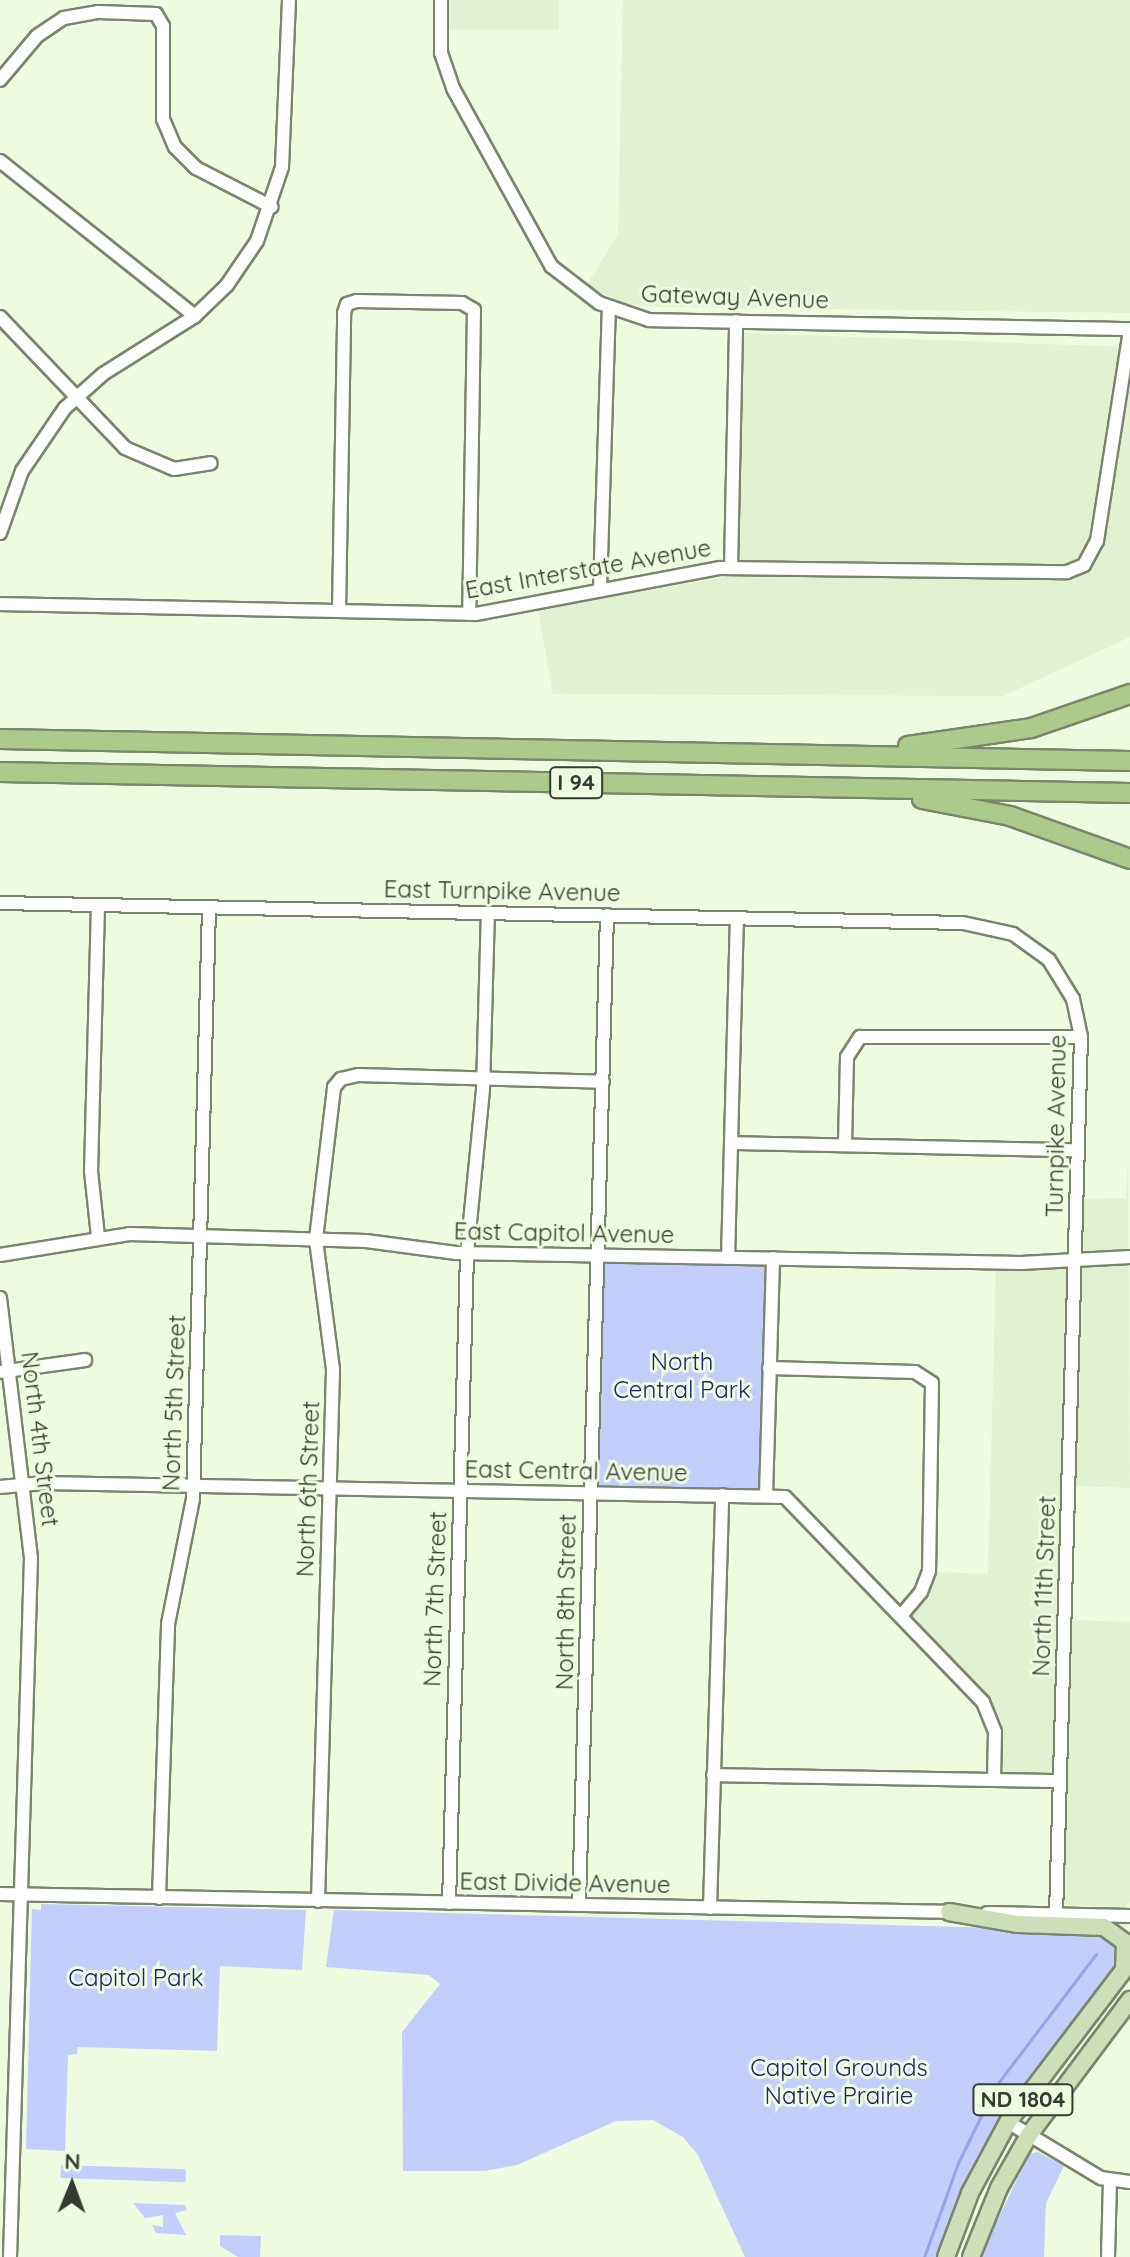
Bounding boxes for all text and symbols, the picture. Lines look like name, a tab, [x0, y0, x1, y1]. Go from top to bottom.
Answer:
street label: Gateway Avenue	[641, 279, 829, 315]
street label: East Interstate Avenue	[463, 533, 713, 605]
road number: I 94	[548, 765, 604, 801]
street label: East Turnpike Avenue	[383, 875, 621, 907]
street label: Turnpike Avenue	[1040, 1034, 1072, 1218]
street label: East Capitol Avenue	[453, 1217, 675, 1249]
street label: North 5th Street	[157, 1314, 191, 1492]
park label: North Central Park	[613, 1348, 751, 1404]
street label: North 4th Street	[15, 1350, 65, 1528]
street label: North 6th Street	[291, 1400, 325, 1578]
street label: East Central Avenue	[464, 1455, 688, 1487]
street label: North 11th Street	[1026, 1495, 1062, 1677]
street label: North 7th Street	[418, 1511, 452, 1687]
street label: North 8th Street	[550, 1514, 582, 1690]
street label: East Divide Avenue	[459, 1867, 671, 1899]
park label: Capitol Park	[68, 1964, 204, 1992]
park label: Capitol Grounds Native Prairie	[750, 2054, 928, 2110]
road number: ND 1804	[971, 2082, 1075, 2118]
north arrow	[32, 2145, 112, 2225]
text: N	[64, 2147, 81, 2175]

